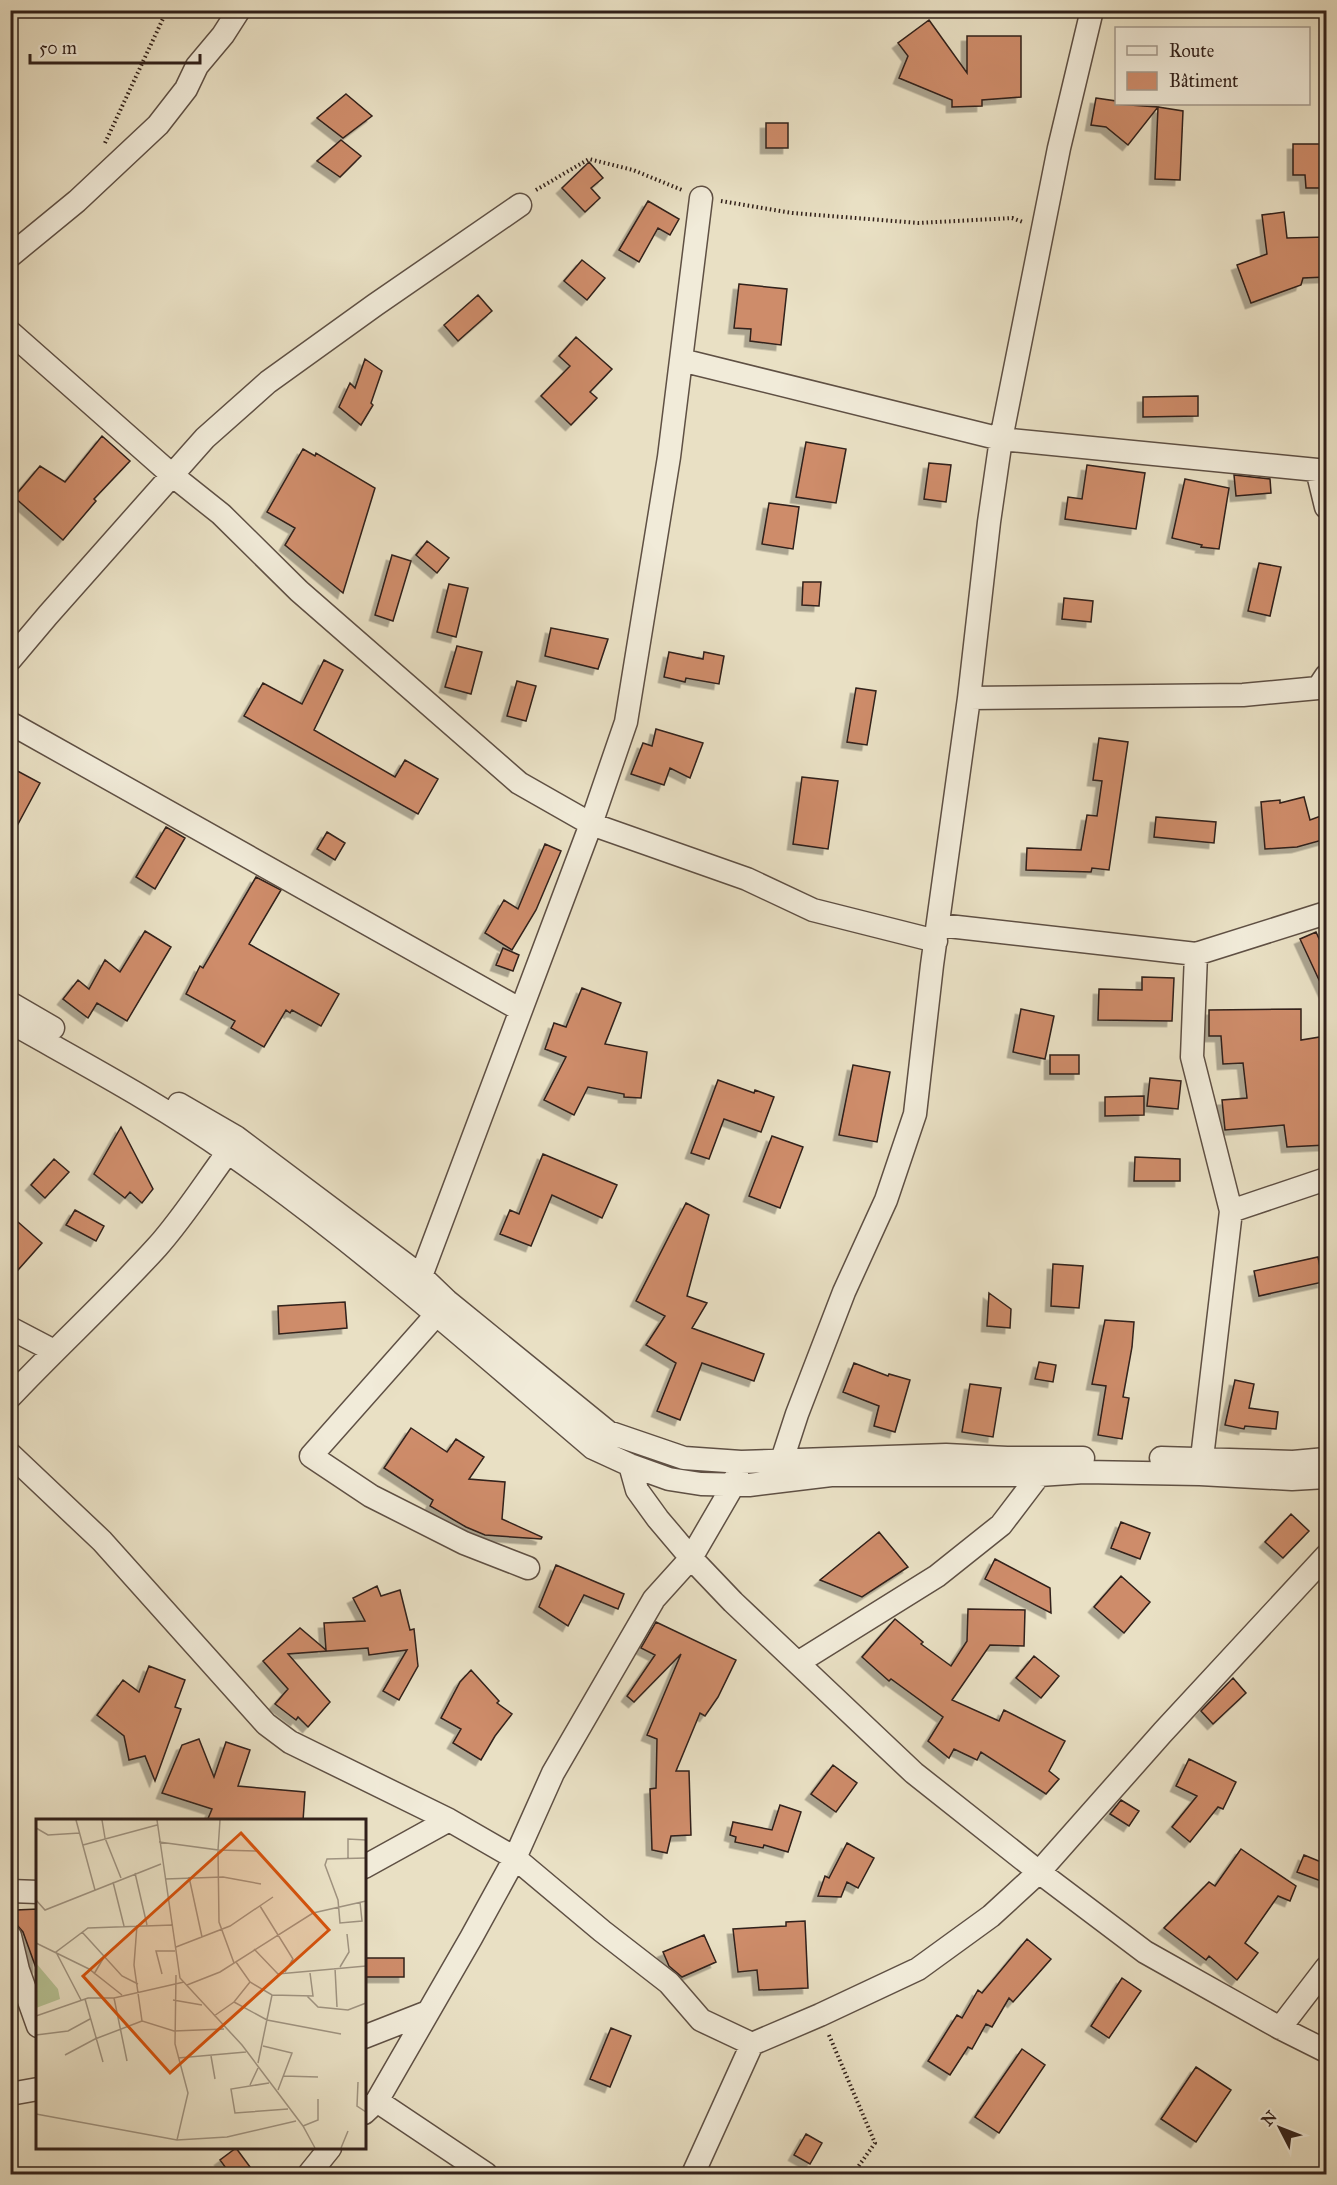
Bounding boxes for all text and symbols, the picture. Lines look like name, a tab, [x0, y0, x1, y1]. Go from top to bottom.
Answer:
scale bar	[30, 27, 200, 65]
legend	[1115, 27, 1310, 105]
text: 50 m	[39, 37, 77, 59]
text: Route	[1169, 40, 1214, 62]
text: Bâtiment	[1169, 70, 1239, 92]
inset map	[36, 1819, 366, 2149]
north arrow	[1250, 2098, 1310, 2158]
text: N	[1258, 2107, 1281, 2130]

